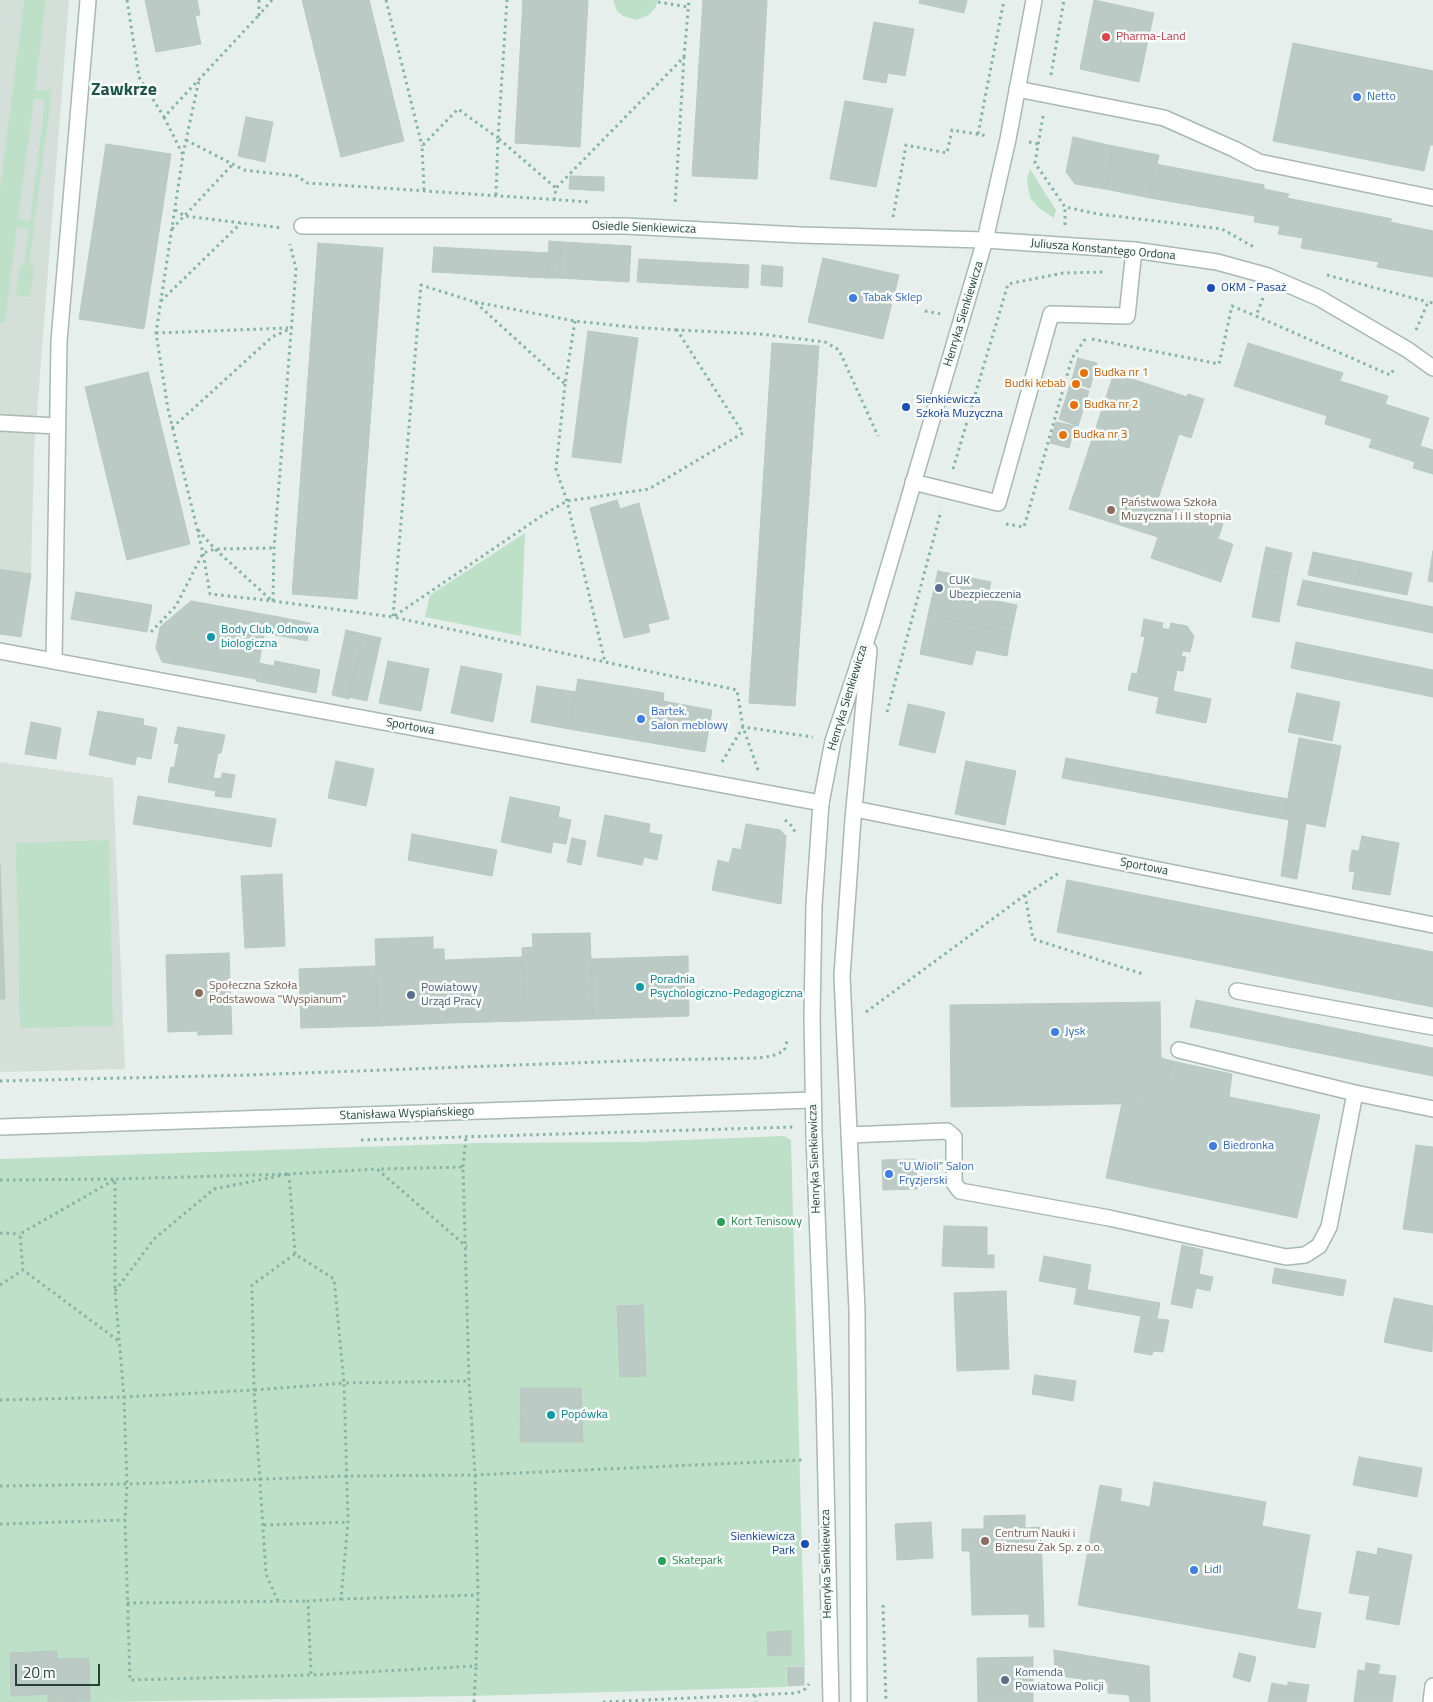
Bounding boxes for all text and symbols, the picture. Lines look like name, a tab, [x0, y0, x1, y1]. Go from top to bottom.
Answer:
place label: Pharma-Land	[1116, 30, 1186, 44]
marker: Pharma-Land	[1100, 31, 1112, 43]
district label: Zawkrze	[91, 80, 157, 102]
place label: Netto	[1367, 90, 1396, 104]
marker: Netto	[1351, 91, 1363, 103]
street label: Osiedle Sienkiewicza	[592, 219, 696, 237]
street label: Juliusza Konstantego Ordona	[1030, 236, 1176, 264]
street label: Henryka Sienkiewicza	[941, 260, 987, 368]
place label: OKM - Pasaż	[1221, 281, 1286, 295]
marker: OKM - Pasaż	[1205, 282, 1217, 294]
place label: Tabak Sklep	[863, 291, 922, 305]
marker: Tabak Sklep	[847, 292, 859, 304]
place label: Budka nr 1	[1094, 366, 1148, 380]
marker: Budka nr 1	[1078, 367, 1090, 379]
place label: Budki kebab	[1005, 377, 1066, 391]
marker: Budki kebab	[1070, 378, 1082, 390]
place label: Sienkiewicza Szkoła Muzyczna	[916, 393, 1003, 421]
place label: Budka nr 2	[1084, 398, 1138, 412]
marker: Budka nr 2	[1068, 399, 1080, 411]
marker: Sienkiewicza Szkoła Muzyczna	[900, 401, 912, 413]
place label: Budka nr 3	[1073, 428, 1127, 442]
marker: Budka nr 3	[1057, 429, 1069, 441]
place label: Państwowa Szkoła Muzyczna I i II stopnia	[1121, 496, 1231, 524]
marker: Państwowa Szkoła Muzyczna I i II stopnia	[1105, 504, 1117, 516]
place label: CUK Ubezpieczenia	[949, 574, 1021, 602]
marker: CUK Ubezpieczenia	[933, 582, 945, 594]
place label: Body Club, Odnowa biologiczna	[221, 623, 319, 651]
marker: Body Club, Odnowa biologiczna	[205, 631, 217, 643]
street label: Henryka Sienkiewicza	[825, 644, 871, 752]
place label: Bartek. Salon meblowy	[651, 705, 728, 733]
marker: Bartek. Salon meblowy	[635, 713, 647, 725]
street label: Sportowa	[385, 716, 435, 738]
street label: Sportowa	[1119, 855, 1169, 879]
place label: Poradnia Psychologiczno-Pedagogiczna	[650, 973, 803, 1001]
place label: Społeczna Szkoła Podstawowa "Wyspianum"	[209, 979, 346, 1007]
place label: Powiatowy Urząd Pracy	[421, 981, 482, 1009]
marker: Poradnia Psychologiczno-Pedagogiczna	[634, 981, 646, 993]
marker: Społeczna Szkoła Podstawowa "Wyspianum"	[193, 987, 205, 999]
marker: Powiatowy Urząd Pracy	[405, 989, 417, 1001]
place label: Jysk	[1065, 1025, 1086, 1039]
marker: Jysk	[1049, 1026, 1061, 1038]
street label: Stanisława Wyspiańskiego	[339, 1104, 475, 1124]
street label: Henryka Sienkiewicza	[806, 1104, 824, 1214]
place label: Biedronka	[1223, 1139, 1274, 1153]
marker: Biedronka	[1207, 1140, 1219, 1152]
place label: "U Wioli" Salon Fryzjerski	[899, 1160, 974, 1188]
marker: "U Wioli" Salon Fryzjerski	[883, 1168, 895, 1180]
place label: Kort Tenisowy	[731, 1215, 802, 1229]
marker: Kort Tenisowy	[715, 1216, 727, 1228]
place label: Popówka	[561, 1408, 608, 1422]
marker: Popówka	[545, 1409, 557, 1421]
street label: Henryka Sienkiewicza	[819, 1509, 835, 1619]
place label: Centrum Nauki i Biznesu Żak Sp. z o.o.	[995, 1527, 1102, 1555]
place label: Sienkiewicza Park	[731, 1530, 795, 1558]
marker: Centrum Nauki i Biznesu Żak Sp. z o.o.	[979, 1535, 991, 1547]
marker: Sienkiewicza Park	[799, 1538, 811, 1550]
place label: Skatepark	[672, 1554, 723, 1568]
marker: Skatepark	[656, 1555, 668, 1567]
place label: Lidl	[1204, 1563, 1221, 1577]
marker: Lidl	[1188, 1564, 1200, 1576]
scale bar	[18, 1654, 102, 1686]
text: 20 m	[23, 1661, 56, 1684]
place label: Komenda Powiatowa Policji	[1015, 1666, 1104, 1694]
marker: Komenda Powiatowa Policji	[999, 1674, 1011, 1686]

